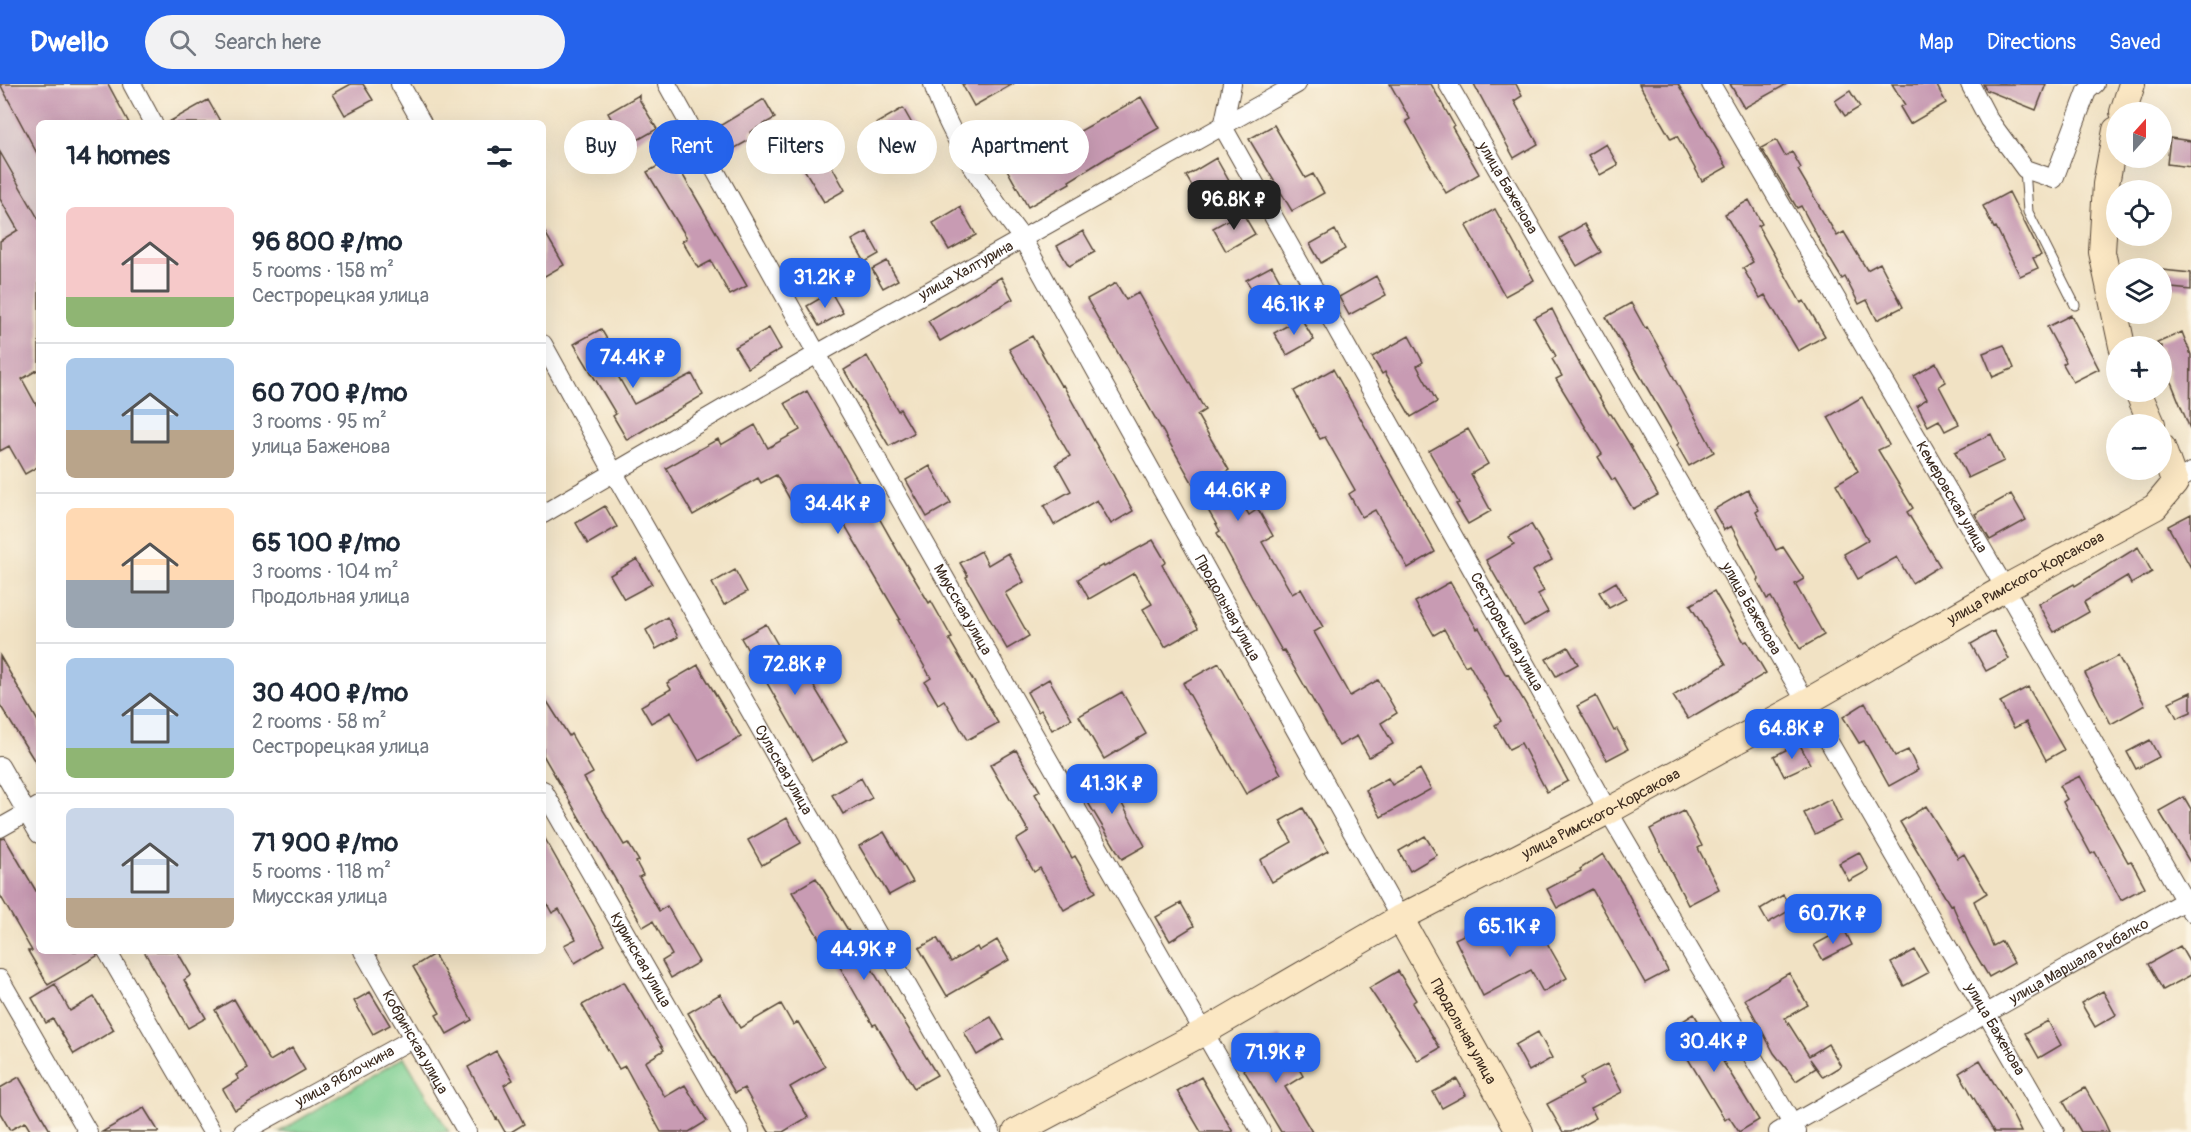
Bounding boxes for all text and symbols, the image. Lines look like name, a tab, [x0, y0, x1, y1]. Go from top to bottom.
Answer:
search box	[145, 15, 565, 69]
text: Dwello	[30, 25, 109, 60]
icon: search	[166, 26, 199, 59]
text: Search here	[214, 28, 321, 56]
text: Map	[1919, 29, 1954, 56]
text: Directions	[1987, 29, 2076, 56]
text: Saved	[2109, 29, 2161, 56]
north arrow	[2106, 102, 2172, 168]
map controls	[2106, 102, 2172, 480]
chip: Buy	[564, 120, 637, 174]
chip: Rent	[649, 120, 734, 174]
chip: Filters	[746, 120, 845, 174]
chip: New	[857, 120, 937, 174]
chip: Apartment	[949, 120, 1089, 174]
street label: улица Баженова	[1473, 138, 1542, 238]
text: 14 homes	[66, 140, 170, 172]
icon: filters	[483, 140, 516, 173]
pin: 96.8K ₽	[1179, 180, 1289, 231]
button: locate	[2106, 180, 2172, 246]
text: 96.8K ₽	[1202, 187, 1266, 212]
text: 96 800 ₽/mo	[252, 226, 402, 258]
icon: home	[114, 231, 186, 303]
street label: улица Халтурина	[914, 237, 1017, 305]
text: 5 rooms · 158 m²	[252, 258, 394, 283]
pin: 31.2K ₽	[770, 258, 880, 309]
button: layers	[2106, 258, 2172, 324]
text: 31.2K ₽	[794, 265, 856, 290]
text: Сестрорецкая улица	[252, 283, 429, 308]
pin: 46.1K ₽	[1239, 285, 1349, 336]
text: 46.1K ₽	[1262, 292, 1326, 317]
button: +	[2106, 336, 2172, 402]
pin: 74.4K ₽	[578, 338, 688, 389]
text: 74.4K ₽	[600, 345, 666, 370]
text: 60 700 ₽/mo	[252, 377, 407, 409]
icon: home	[114, 382, 186, 454]
text: 3 rooms · 95 m²	[252, 409, 387, 434]
button: −	[2106, 414, 2172, 480]
text: улица Баженова	[252, 434, 390, 459]
street label: Кемеровская улица	[1911, 438, 1991, 556]
pin: 44.6K ₽	[1183, 471, 1293, 522]
text: 44.6K ₽	[1204, 478, 1272, 503]
pin: 34.4K ₽	[783, 484, 893, 535]
text: 34.4K ₽	[804, 491, 872, 516]
text: 65 100 ₽/mo	[252, 527, 400, 559]
street label: улица Римского-Корсакова	[1943, 527, 2108, 630]
icon: home	[114, 532, 186, 604]
street label: Продольная улица	[1190, 552, 1264, 665]
street label: улица Баженова	[1717, 558, 1785, 658]
text: 3 rooms · 104 m²	[252, 559, 399, 584]
street label: Миусская улица	[929, 561, 996, 659]
street label: Сестрорецкая улица	[1466, 569, 1547, 694]
text: Продольная улица	[252, 584, 409, 609]
pin: 72.8K ₽	[740, 645, 850, 696]
text: 72.8K ₽	[763, 652, 827, 677]
text: 30 400 ₽/mo	[252, 677, 408, 709]
icon: home	[114, 682, 186, 754]
text: 2 rooms · 58 m²	[252, 709, 387, 734]
pin: 64.8K ₽	[1737, 709, 1847, 760]
text: 64.8K ₽	[1759, 716, 1825, 741]
street label: Сульская улица	[750, 722, 816, 818]
text: Сестрорецкая улица	[252, 734, 429, 759]
pin: 41.3K ₽	[1057, 764, 1167, 815]
street label: улица Римского-Корсакова	[1518, 764, 1683, 864]
text: 41.3K ₽	[1080, 771, 1144, 796]
text: 71 900 ₽/mo	[252, 827, 398, 859]
icon: home	[114, 832, 186, 904]
text: 5 rooms · 118 m²	[252, 859, 391, 884]
text: Миусская улица	[252, 884, 387, 909]
pin: 60.7K ₽	[1778, 894, 1888, 945]
text: 60.7K ₽	[1799, 901, 1867, 926]
pin: 65.1K ₽	[1455, 907, 1565, 958]
street label: Куринская улица	[606, 909, 675, 1011]
text: 65.1K ₽	[1478, 914, 1542, 939]
street label: улица Маршала Рыбалко	[2005, 914, 2152, 1009]
pin: 44.9K ₽	[809, 930, 919, 981]
text: 44.9K ₽	[831, 937, 897, 962]
street label: Продольная улица	[1426, 975, 1500, 1088]
street label: улица Баженова	[1960, 979, 2029, 1079]
street label: Кобринская улица	[378, 987, 452, 1098]
pin: 30.4K ₽	[1659, 1022, 1769, 1073]
text: 30.4K ₽	[1679, 1029, 1749, 1054]
pin: 71.9K ₽	[1221, 1033, 1331, 1084]
text: 71.9K ₽	[1245, 1040, 1307, 1065]
street label: улица Яблочкина	[291, 1042, 398, 1112]

